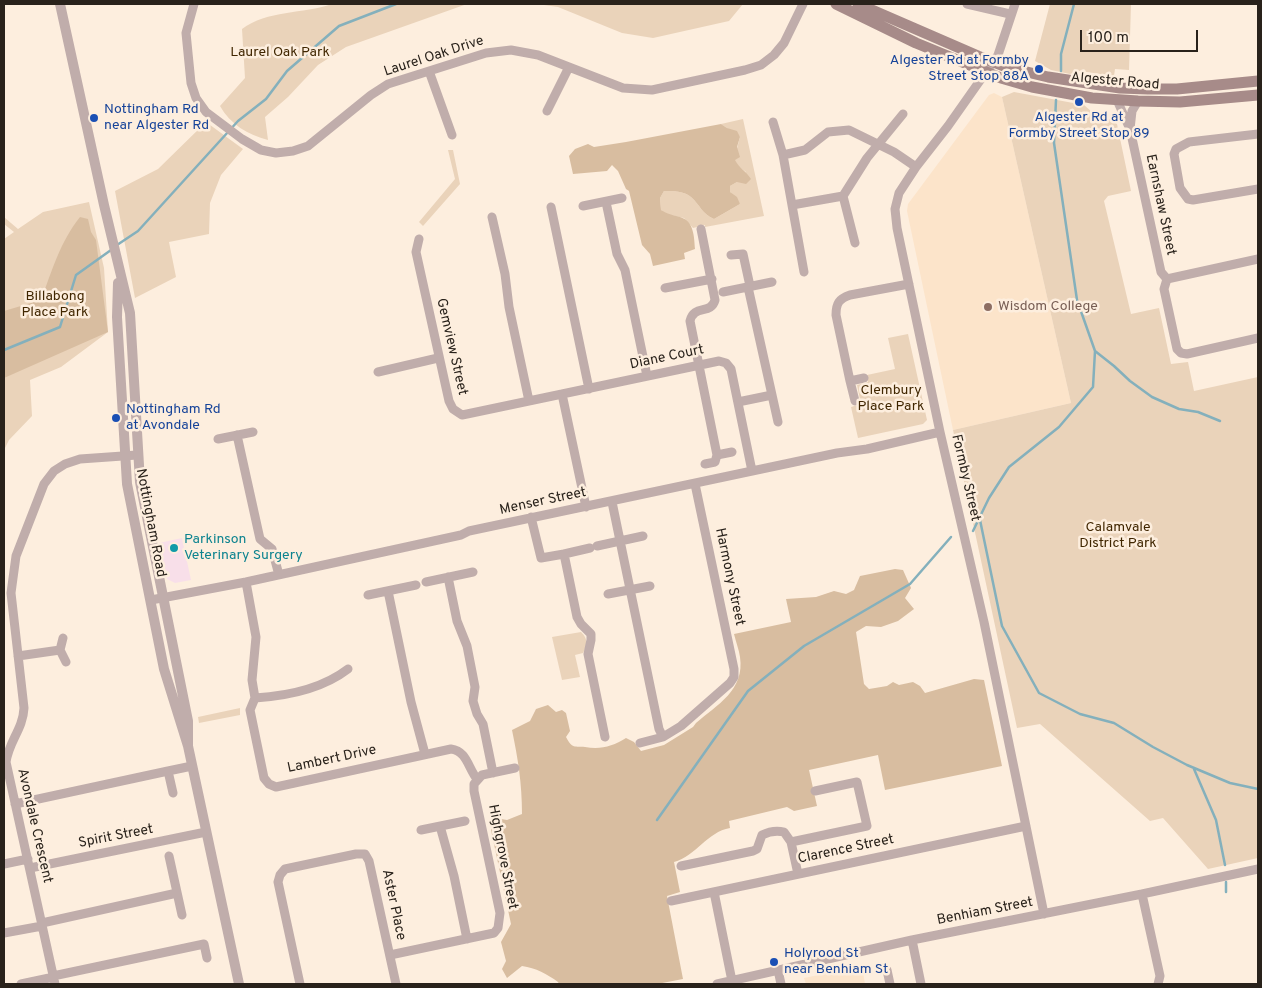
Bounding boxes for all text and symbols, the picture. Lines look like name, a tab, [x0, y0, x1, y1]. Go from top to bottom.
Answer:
scale bar	[1082, 20, 1200, 52]
text: 100 m	[1088, 29, 1129, 48]
street label: Laurel Oak Drive	[382, 33, 486, 81]
park label: Laurel Oak Park	[230, 45, 330, 61]
place label: Algester Rd at Formby Street Stop 88A	[890, 53, 1029, 85]
marker: Algester Rd at Formby Street Stop 88A	[1033, 63, 1045, 75]
street label: Algester Road	[1070, 70, 1160, 94]
marker: Algester Rd at Formby Street Stop 89	[1073, 96, 1085, 108]
place label: Nottingham Rd near Algester Rd	[104, 102, 209, 134]
place label: Algester Rd at Formby Street Stop 89	[1008, 110, 1150, 142]
marker: Nottingham Rd near Algester Rd	[88, 112, 100, 124]
street label: Earnshaw Street	[1141, 153, 1179, 257]
park label: Billabong Place Park	[22, 289, 88, 322]
street label: Gemview Street	[432, 297, 470, 397]
place label: Wisdom College	[998, 299, 1098, 315]
marker: Wisdom College	[982, 301, 994, 313]
street label: Diane Court	[628, 342, 706, 374]
park label: Clembury Place Park	[858, 383, 924, 416]
place label: Nottingham Rd at Avondale	[126, 402, 221, 434]
marker: Nottingham Rd at Avondale	[110, 412, 122, 424]
street label: Formby Street	[947, 433, 983, 523]
street label: Nottingham Road	[131, 467, 169, 579]
street label: Menser Street	[498, 485, 588, 519]
park label: Calamvale District Park	[1079, 520, 1157, 552]
street label: Harmony Street	[710, 527, 748, 627]
place label: Parkinson Veterinary Surgery	[184, 532, 303, 564]
marker: Parkinson Veterinary Surgery	[168, 542, 180, 554]
street label: Lambert Drive	[286, 742, 378, 778]
street label: Avondale Crescent	[13, 767, 55, 885]
street label: Highgrove Street	[484, 803, 520, 911]
street label: Spirit Street	[77, 822, 155, 852]
street label: Clarence Street	[797, 832, 895, 868]
street label: Aster Place	[377, 868, 409, 942]
street label: Benhiam Street	[936, 894, 1034, 930]
place label: Holyrood St near Benhiam St	[784, 946, 888, 979]
marker: Holyrood St near Benhiam St	[768, 956, 780, 968]

